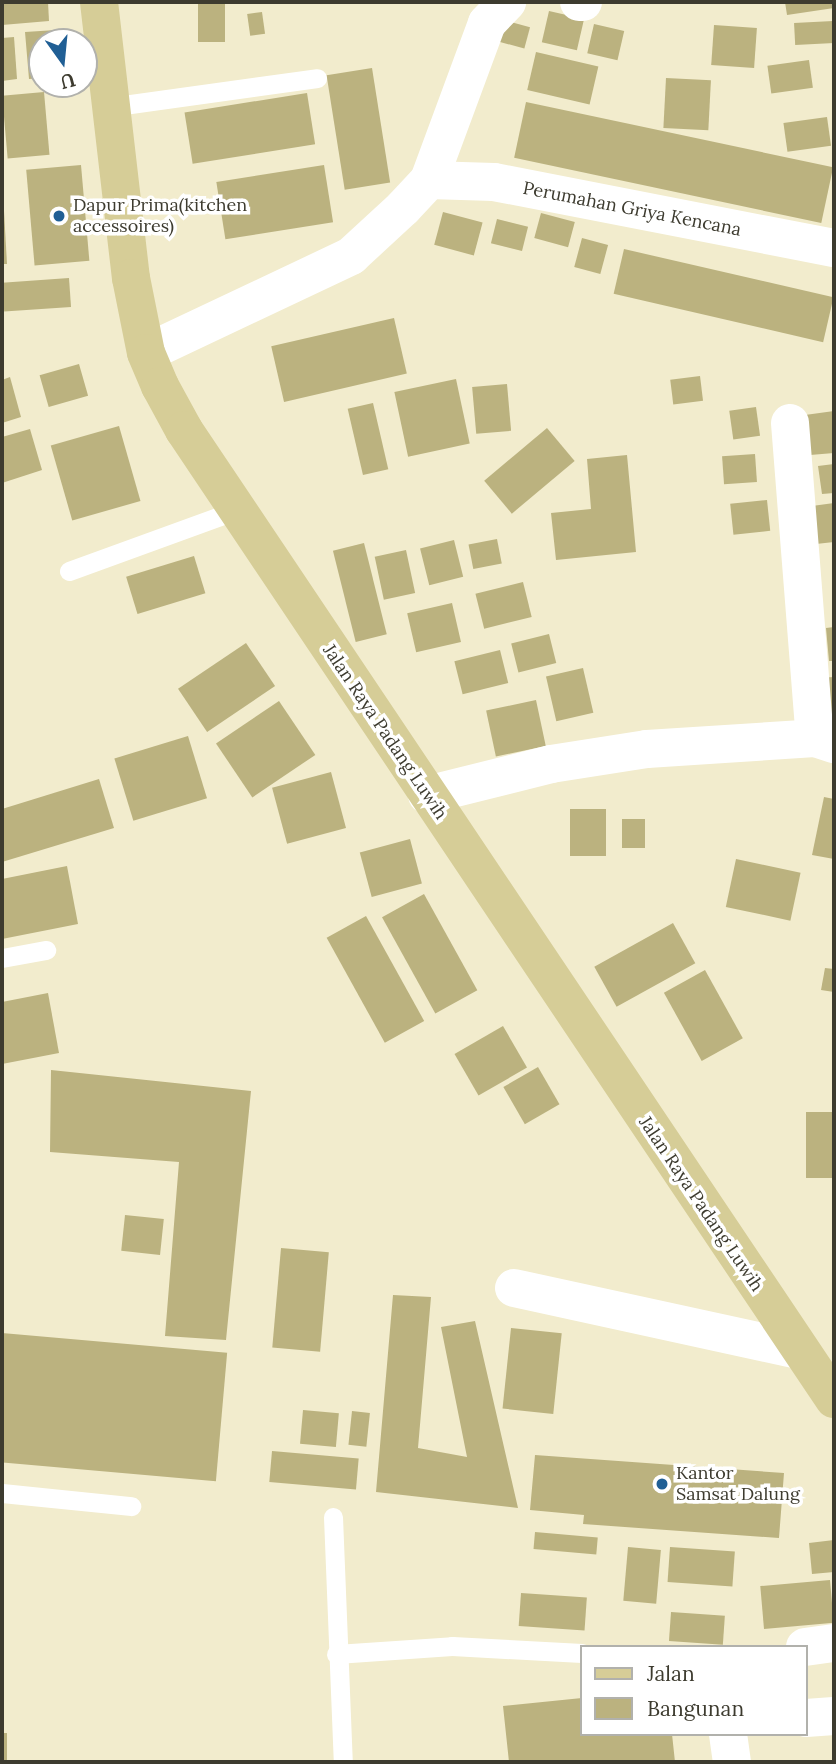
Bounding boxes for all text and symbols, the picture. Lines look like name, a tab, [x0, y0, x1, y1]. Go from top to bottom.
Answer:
north arrow	[28, 28, 98, 98]
text: U	[58, 68, 78, 95]
street label: Perumahan Griya Kencana	[521, 177, 743, 241]
place label: Dapur Prima(kitchen accessoires)	[73, 195, 247, 238]
marker: Dapur Prima(kitchen accessoires)	[51, 208, 67, 224]
street label: Jalan Raya Padang Luwih	[318, 640, 452, 824]
street label: Jalan Raya Padang Luwih	[634, 1112, 768, 1296]
place label: Kantor Samsat Dalung	[676, 1463, 800, 1506]
marker: Kantor Samsat Dalung	[654, 1476, 670, 1492]
legend	[580, 1645, 808, 1736]
text: Jalan	[647, 1660, 695, 1687]
text: Bangunan	[647, 1695, 744, 1722]

